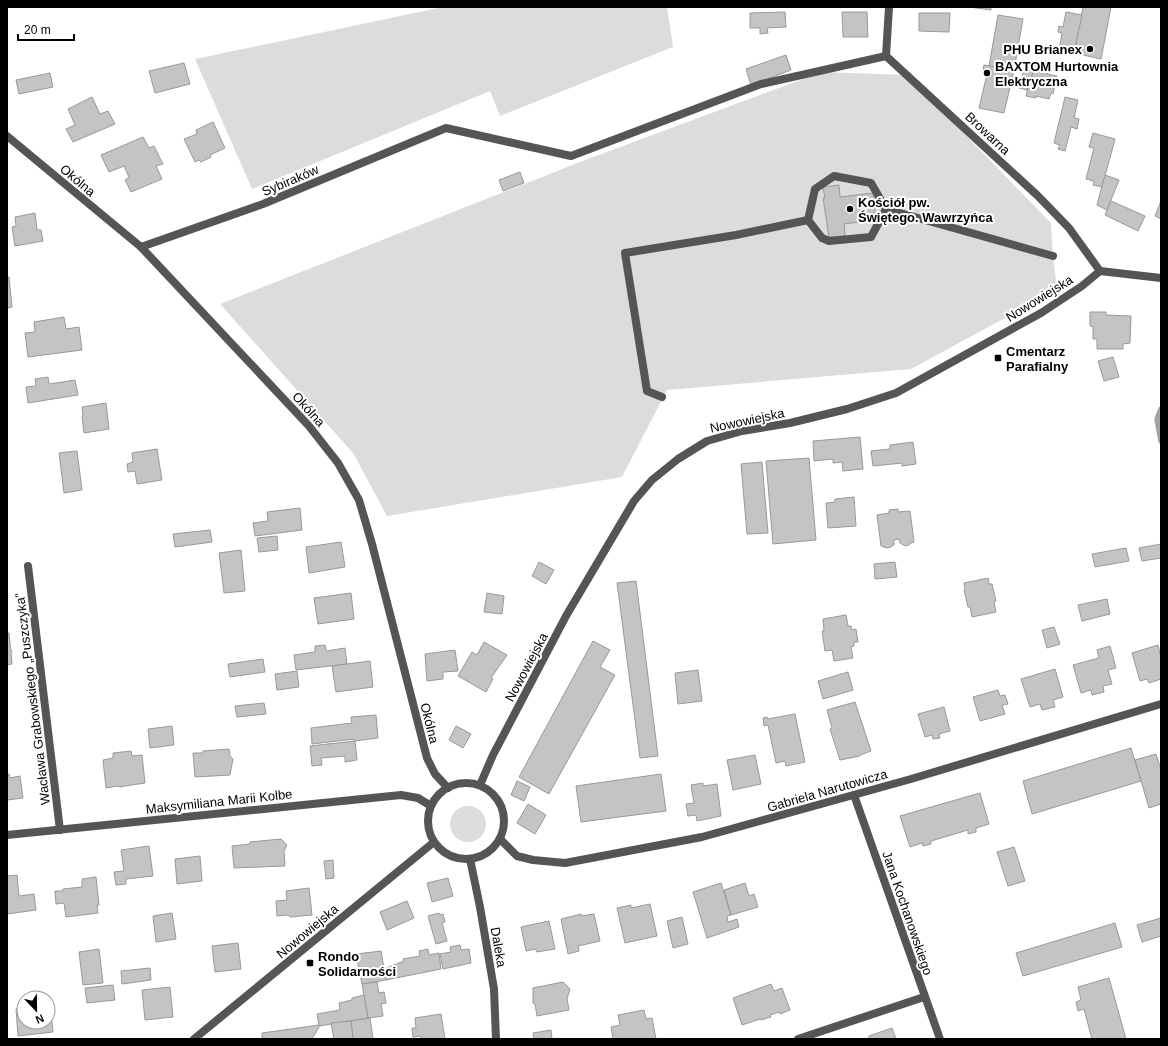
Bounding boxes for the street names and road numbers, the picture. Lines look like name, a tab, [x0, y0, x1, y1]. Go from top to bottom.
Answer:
street label: Browarna	[962, 109, 1014, 158]
street label: Okólna	[57, 161, 99, 200]
street label: Sybiraków	[260, 162, 321, 199]
street label: Nowowiejska	[1003, 272, 1076, 325]
street label: Okólna	[289, 389, 328, 430]
street label: Nowowiejska	[708, 405, 787, 436]
street label: Wacława Grabowskiego „Puszczyka”	[12, 592, 53, 806]
street label: Nowowiejska	[502, 630, 551, 704]
street label: Okólna	[417, 701, 442, 746]
street label: Gabriela Narutowicza	[765, 766, 890, 815]
street label: Maksymiliana Marii Kolbe	[145, 786, 293, 817]
street label: Jana Kochanowskiego	[879, 849, 936, 977]
street label: Nowowiejska	[273, 901, 342, 962]
street label: Daleka	[488, 926, 510, 969]

